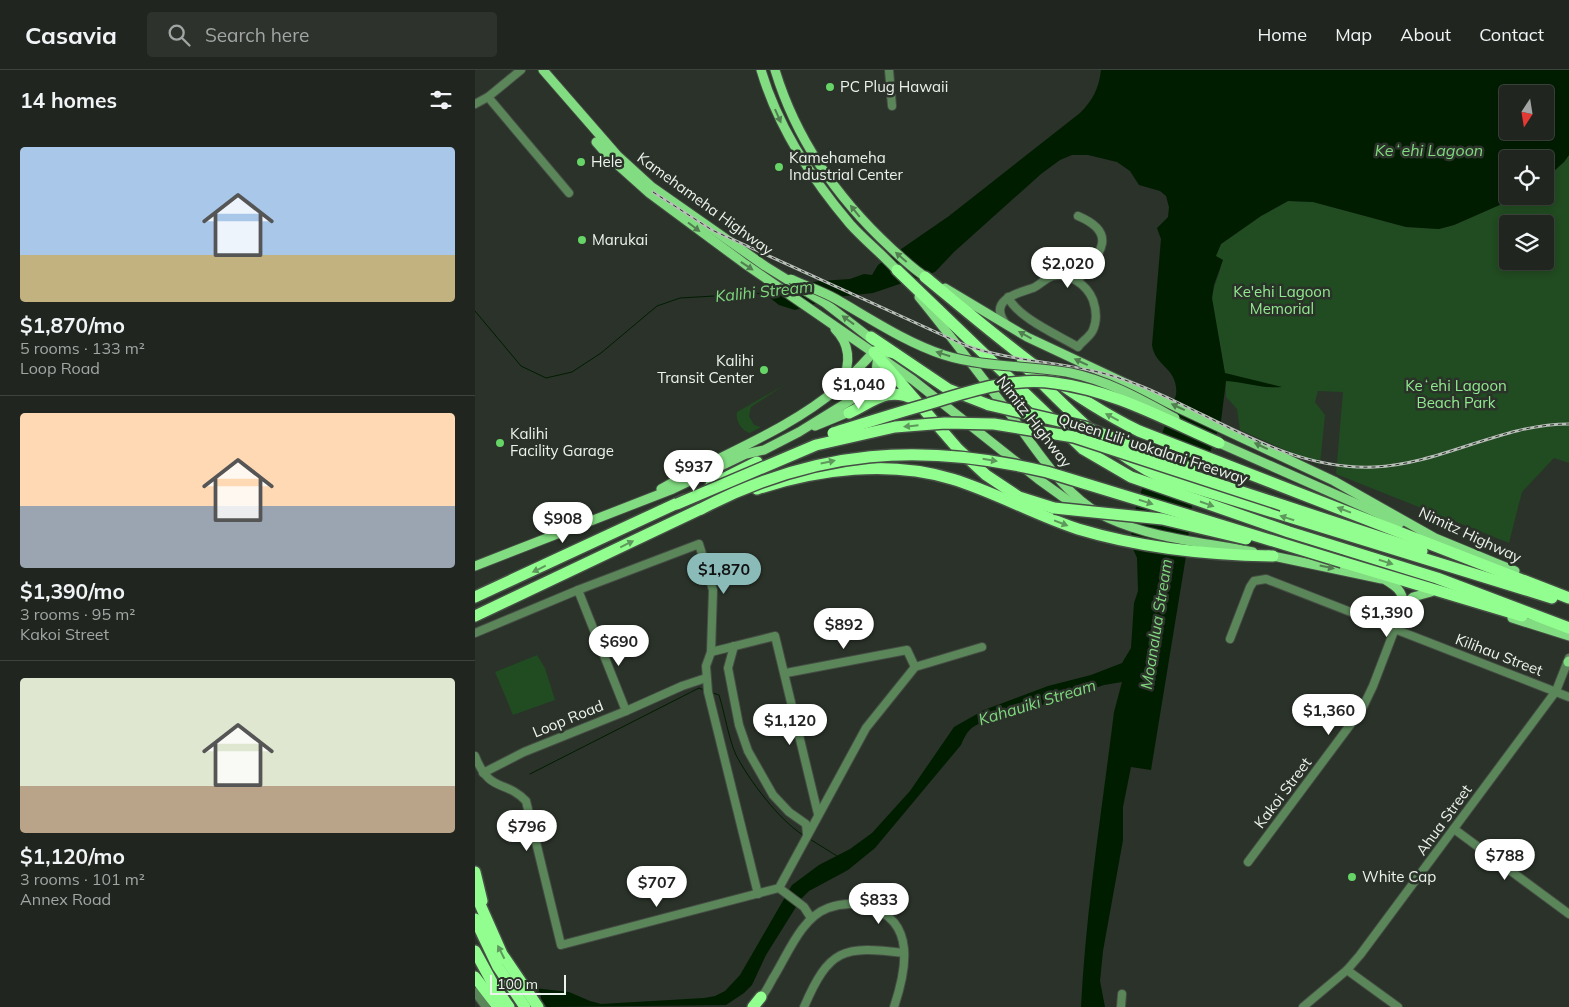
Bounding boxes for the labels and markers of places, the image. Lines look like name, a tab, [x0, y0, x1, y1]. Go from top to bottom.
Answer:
place label: PC Plug Hawaii	[840, 77, 948, 96]
marker: PC Plug Hawaii	[824, 81, 836, 93]
place label: Kamehameha Industrial Center	[789, 148, 903, 184]
place label: Hele	[591, 152, 622, 171]
marker: Hele	[575, 156, 587, 168]
marker: Kamehameha Industrial Center	[773, 161, 785, 173]
place label: Marukai	[592, 230, 648, 249]
marker: Marukai	[576, 234, 588, 246]
pin: $2,020	[1027, 246, 1109, 289]
place label: Kalihi Transit Center	[657, 351, 755, 387]
marker: Kalihi Transit Center	[758, 364, 770, 376]
pin: $1,040	[818, 368, 900, 410]
place label: Kalihi Facility Garage	[510, 424, 614, 460]
marker: Kalihi Facility Garage	[494, 437, 506, 449]
pin: $937	[664, 450, 724, 492]
pin: $908	[533, 502, 593, 544]
pin: $1,870	[683, 552, 765, 595]
pin: $1,390	[1346, 596, 1428, 638]
pin: $892	[814, 608, 874, 650]
pin: $690	[589, 624, 649, 667]
pin: $1,360	[1288, 694, 1370, 736]
pin: $1,120	[749, 704, 831, 746]
pin: $796	[497, 810, 557, 852]
pin: $788	[1475, 838, 1535, 881]
pin: $707	[627, 866, 687, 908]
place label: White Cap	[1362, 867, 1436, 886]
marker: White Cap	[1346, 871, 1358, 883]
pin: $833	[849, 882, 909, 925]

